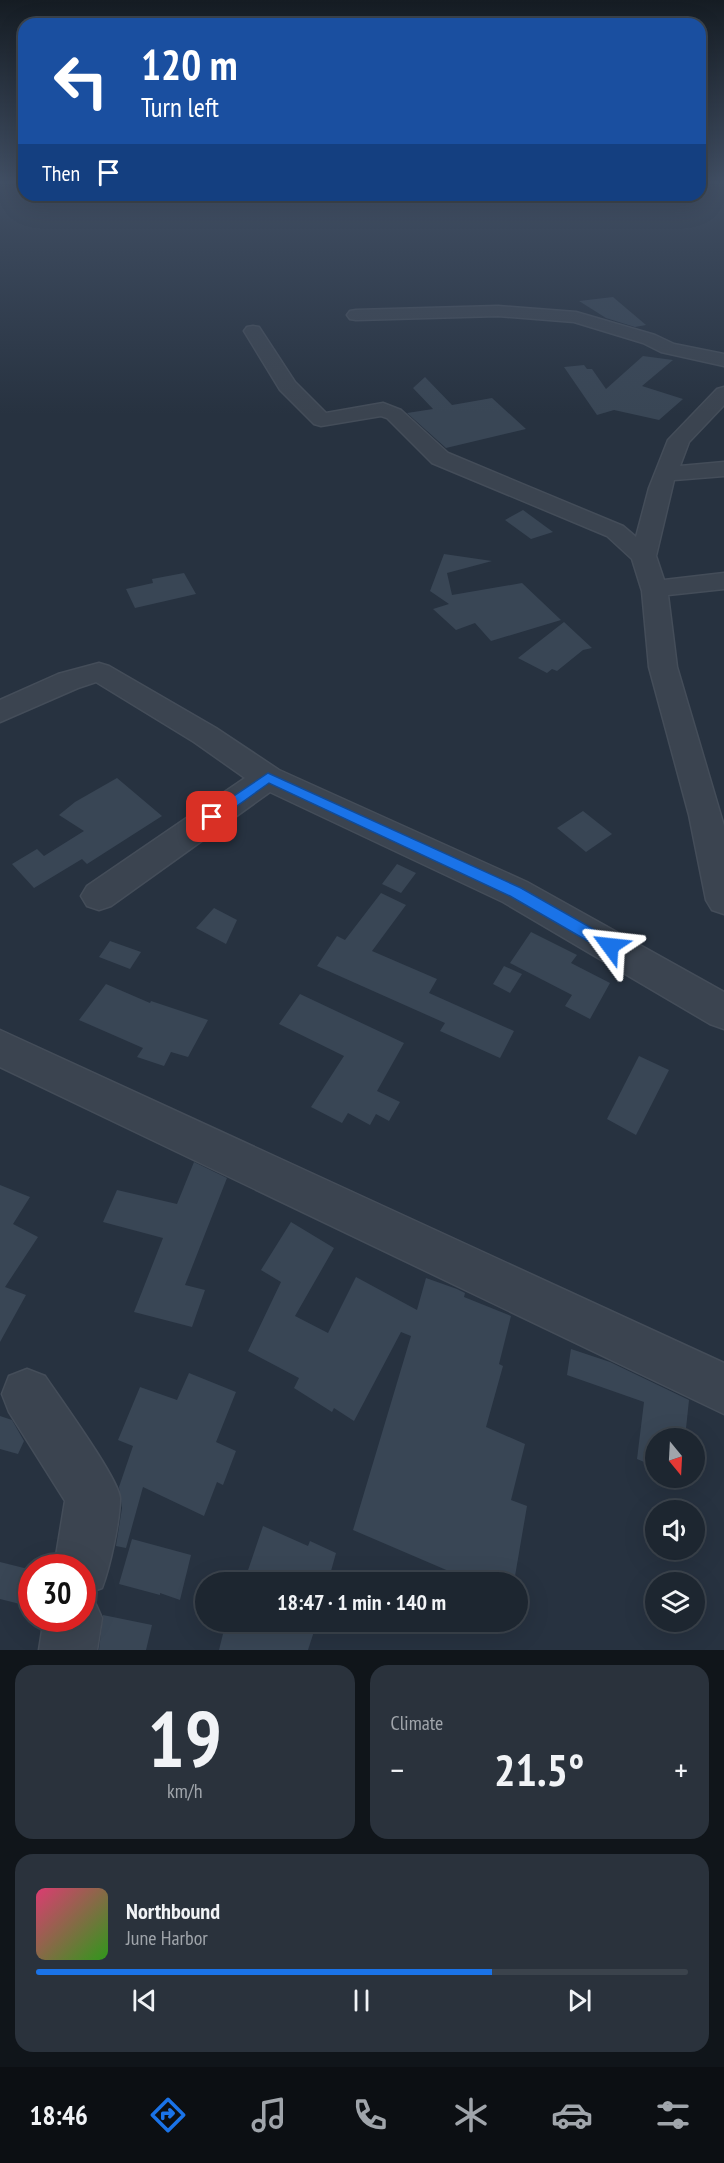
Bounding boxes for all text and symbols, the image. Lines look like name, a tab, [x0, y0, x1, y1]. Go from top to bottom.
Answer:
text: 120 m	[141, 37, 238, 92]
icon: left	[42, 42, 120, 120]
text: Turn left	[141, 90, 219, 124]
icon: arrive	[92, 156, 125, 189]
text: Then	[42, 159, 80, 187]
pin	[186, 791, 237, 842]
icon: arrive	[195, 800, 228, 833]
position arrow	[578, 914, 642, 978]
north arrow	[645, 1428, 705, 1488]
map controls	[645, 1428, 705, 1632]
button: sound	[645, 1500, 705, 1560]
speed limit sign: 30	[18, 1554, 96, 1632]
button: layers	[645, 1572, 705, 1632]
text: 18:47 · 1 min · 140 m	[277, 1588, 446, 1616]
text: 19	[147, 1688, 222, 1789]
text: Climate	[391, 1710, 443, 1736]
text: 21.5°	[494, 1740, 584, 1798]
text: −	[391, 1748, 404, 1791]
text: +	[674, 1748, 688, 1791]
text: km/h	[167, 1778, 202, 1804]
text: Northbound	[126, 1897, 220, 1925]
text: June Harbor	[126, 1925, 208, 1951]
icon: previous	[128, 1984, 161, 2017]
icon: pause	[345, 1984, 378, 2017]
icon: next	[563, 1984, 596, 2017]
icon: directions	[147, 2094, 189, 2136]
icon: music	[248, 2094, 290, 2136]
icon: phone	[349, 2094, 391, 2136]
icon: climate	[450, 2094, 492, 2136]
icon: car	[551, 2094, 593, 2136]
icon: filters	[652, 2094, 694, 2136]
text: 18:46	[30, 2098, 88, 2132]

